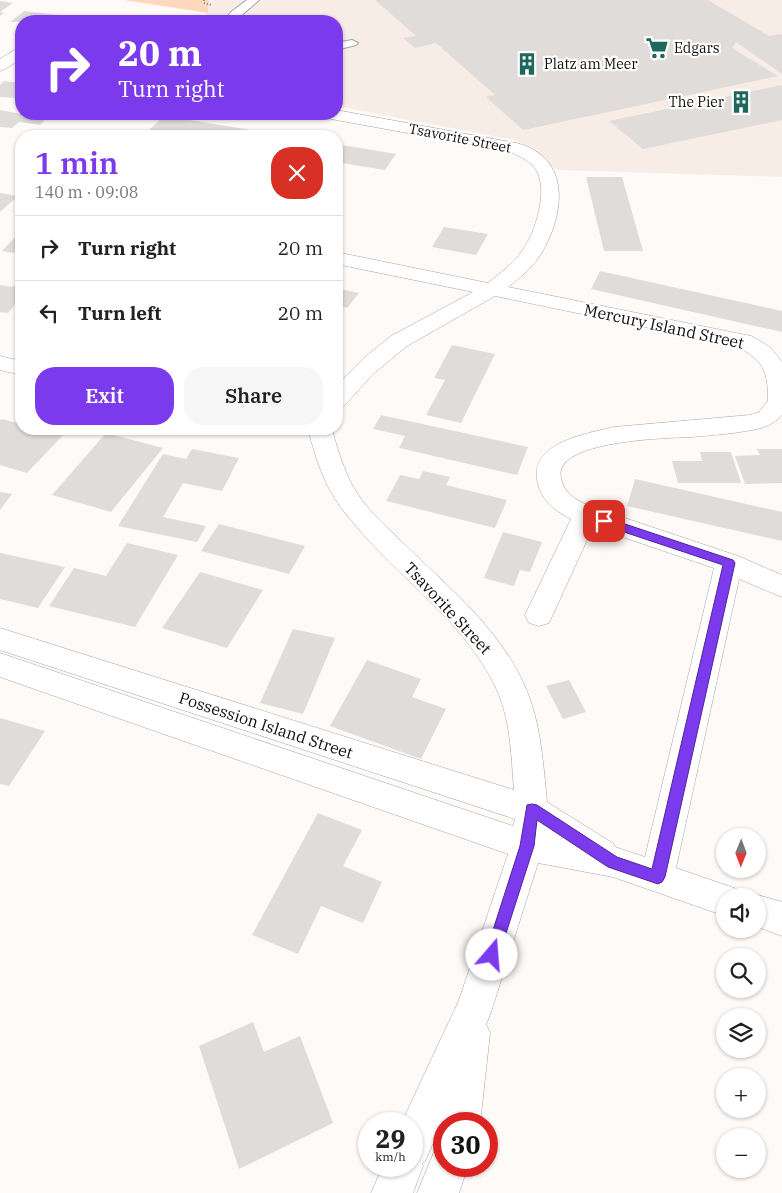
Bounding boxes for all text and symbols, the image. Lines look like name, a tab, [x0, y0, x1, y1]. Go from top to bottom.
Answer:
text: 20 m	[118, 30, 202, 76]
icon: right	[35, 35, 100, 100]
supermarket icon: Edgars	[644, 35, 670, 61]
place label: Edgars	[674, 39, 720, 57]
building icon: Platz am Meer	[514, 51, 540, 77]
place label: Platz am Meer	[544, 55, 638, 73]
text: Turn right	[118, 74, 225, 103]
building icon: The Pier	[728, 89, 754, 115]
place label: The Pier	[669, 93, 725, 111]
street label: Tsavorite Street	[407, 119, 513, 157]
text: 1 min	[35, 143, 118, 182]
button: close	[271, 147, 323, 199]
text: 140 m · 09:08	[35, 182, 138, 202]
icon: right	[35, 234, 63, 262]
text: Turn right	[78, 236, 176, 260]
text: 20 m	[278, 236, 323, 260]
icon: left	[35, 299, 63, 327]
street label: Mercury Island Street	[582, 299, 746, 353]
text: Turn left	[78, 301, 161, 325]
text: 20 m	[278, 301, 323, 325]
button: Exit	[35, 367, 174, 425]
button: Share	[184, 367, 323, 425]
pin	[583, 500, 625, 542]
icon: arrive	[590, 507, 618, 535]
street label: Tsavorite Street	[400, 558, 496, 658]
street label: Possession Island Street	[176, 687, 356, 763]
north arrow	[716, 828, 766, 878]
map controls	[716, 828, 766, 1178]
button: sound	[716, 888, 766, 938]
position arrow	[465, 928, 517, 980]
button: search	[716, 948, 766, 998]
button: layers	[716, 1008, 766, 1058]
button: +	[716, 1068, 766, 1118]
speed limit sign: 30	[433, 1112, 498, 1177]
text: 29	[375, 1122, 406, 1155]
button: −	[716, 1128, 766, 1178]
text: km/h	[375, 1149, 406, 1164]

